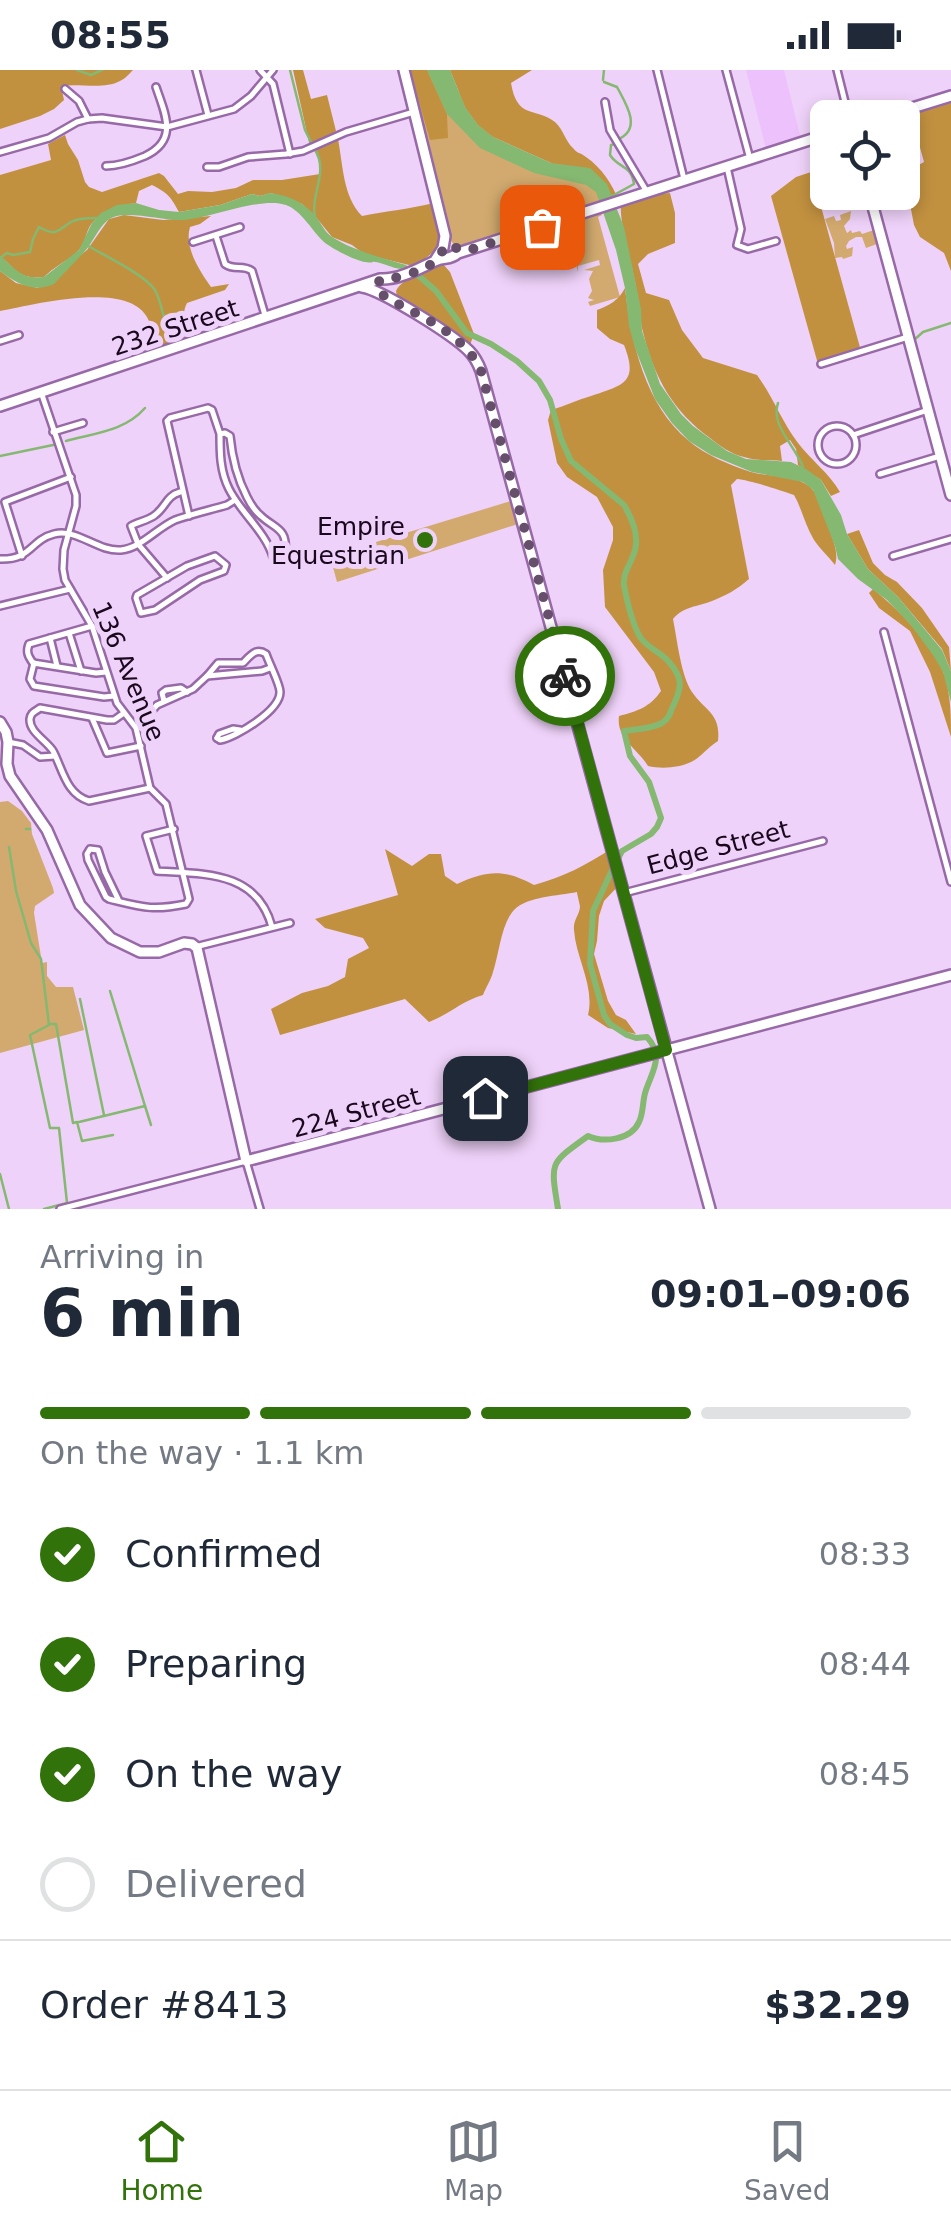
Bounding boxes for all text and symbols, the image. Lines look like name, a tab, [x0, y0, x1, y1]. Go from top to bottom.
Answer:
text: 08:55	[50, 13, 171, 57]
map controls	[810, 100, 920, 210]
button: locate	[810, 100, 920, 210]
pin	[500, 185, 585, 270]
icon: bag	[515, 200, 570, 255]
street label: 232 Street	[108, 293, 242, 362]
place label: Empire Equestrian	[271, 512, 405, 570]
marker: Empire Equestrian	[414, 529, 436, 551]
street label: 136 Avenue	[86, 597, 171, 745]
courier	[515, 626, 615, 726]
icon: bike	[538, 649, 593, 704]
street label: Edge Street	[643, 814, 793, 880]
pin	[443, 1056, 528, 1141]
icon: home	[458, 1071, 513, 1126]
street label: 224 Street	[289, 1081, 424, 1144]
text: Arriving in	[40, 1238, 204, 1276]
text: 09:01–09:06	[650, 1272, 911, 1316]
text: 6 min	[40, 1276, 244, 1351]
text: On the way · 1.1 km	[40, 1434, 364, 1472]
icon: check	[40, 1527, 95, 1582]
text: Confirmed	[125, 1532, 322, 1576]
text: 08:33	[819, 1535, 911, 1573]
icon: check	[40, 1637, 95, 1692]
text: Preparing	[125, 1642, 307, 1686]
text: 08:44	[819, 1645, 911, 1683]
icon: check	[40, 1747, 95, 1802]
text: On the way	[125, 1752, 342, 1796]
text: 08:45	[819, 1755, 911, 1793]
text: Delivered	[125, 1862, 307, 1906]
text: Order #8413	[40, 1983, 289, 2027]
text: $32.29	[764, 1983, 911, 2027]
tab: Home	[120, 2114, 203, 2207]
tab: Map	[444, 2114, 503, 2207]
tab: Saved	[744, 2114, 831, 2207]

